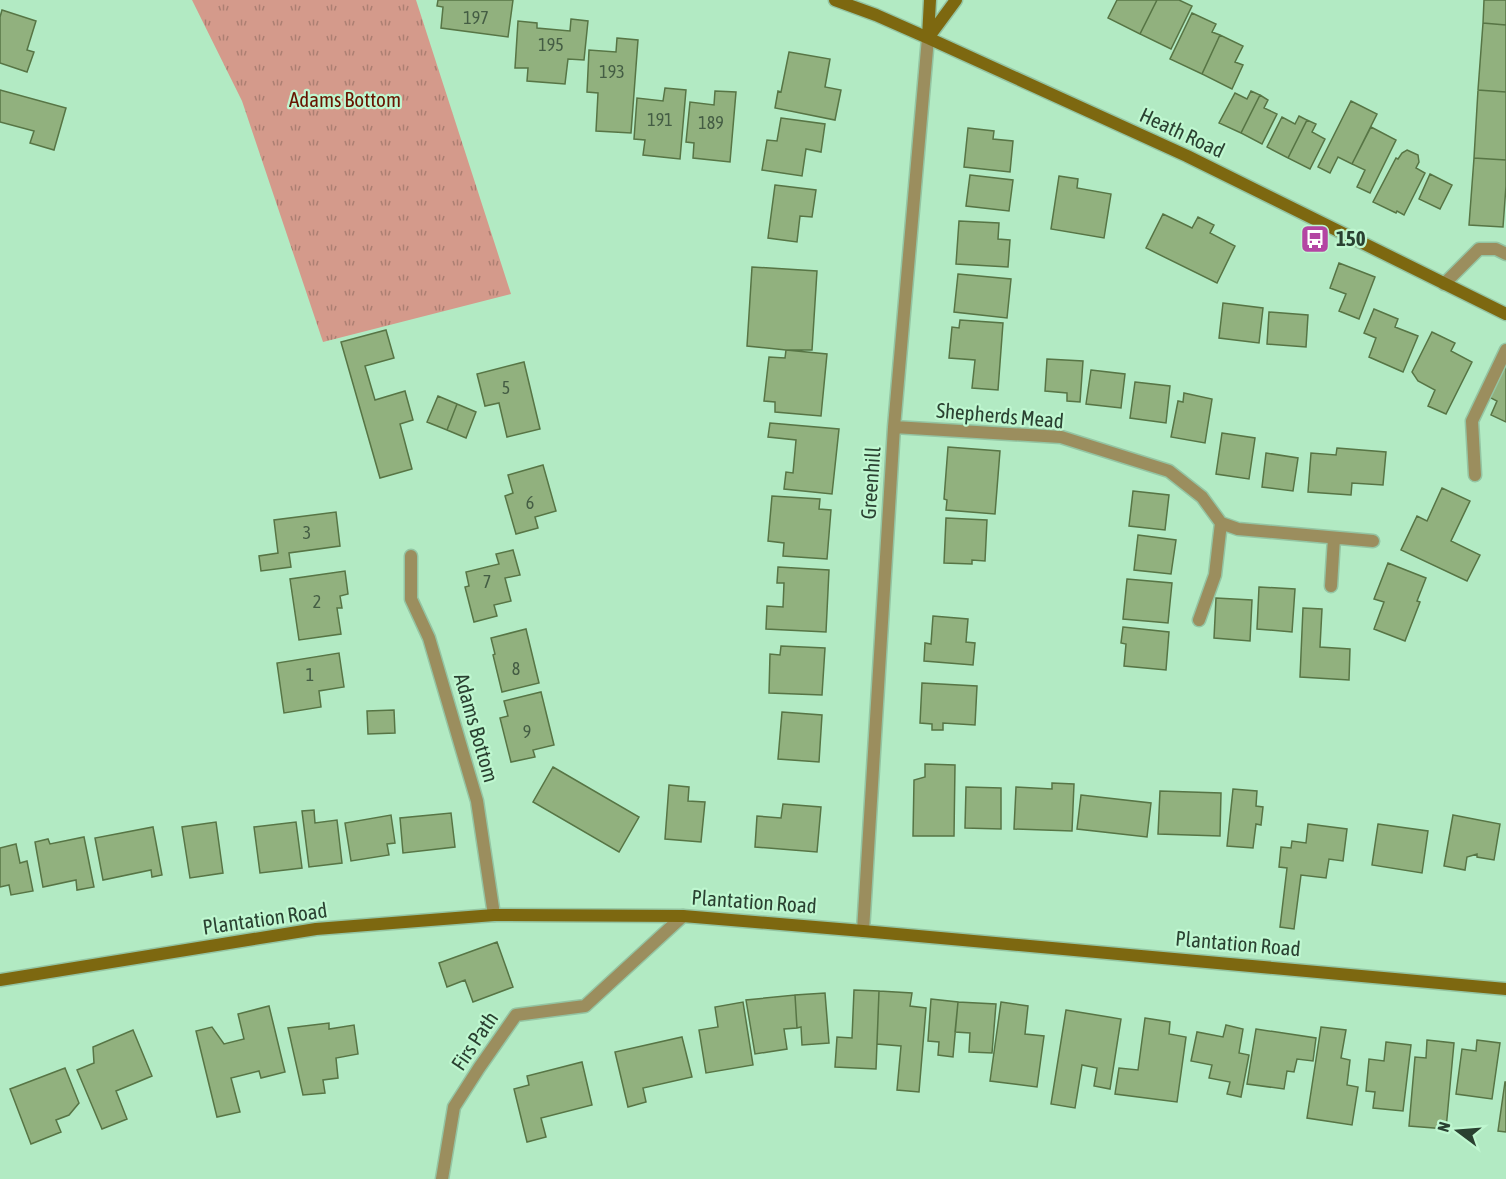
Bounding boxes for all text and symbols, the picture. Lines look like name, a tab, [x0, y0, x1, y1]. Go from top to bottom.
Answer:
house number: 197	[463, 7, 489, 28]
house number: 195	[538, 34, 564, 55]
house number: 193	[599, 61, 625, 82]
park label: Adams Bottom	[289, 87, 401, 111]
street label: Heath Road	[1136, 102, 1229, 162]
house number: 191	[647, 109, 673, 130]
house number: 189	[698, 112, 724, 133]
bus stop icon: 150	[1299, 223, 1331, 255]
place label: 150	[1336, 226, 1366, 250]
house number: 5	[502, 377, 510, 398]
street label: Shepherds Mead	[935, 397, 1065, 433]
street label: Greenhill	[855, 445, 885, 520]
house number: 6	[526, 492, 534, 513]
house number: 3	[303, 522, 311, 543]
house number: 7	[483, 571, 491, 592]
house number: 2	[313, 591, 321, 612]
house number: 8	[512, 658, 520, 679]
house number: 1	[306, 664, 314, 685]
street label: Adams Bottom	[450, 671, 504, 785]
house number: 9	[523, 721, 531, 742]
street label: Plantation Road	[691, 885, 818, 917]
street label: Plantation Road	[201, 897, 329, 939]
street label: Plantation Road	[1175, 926, 1302, 960]
street label: Firs Path	[446, 1007, 502, 1074]
north arrow	[1428, 1101, 1488, 1161]
text: N	[1434, 1120, 1454, 1134]

